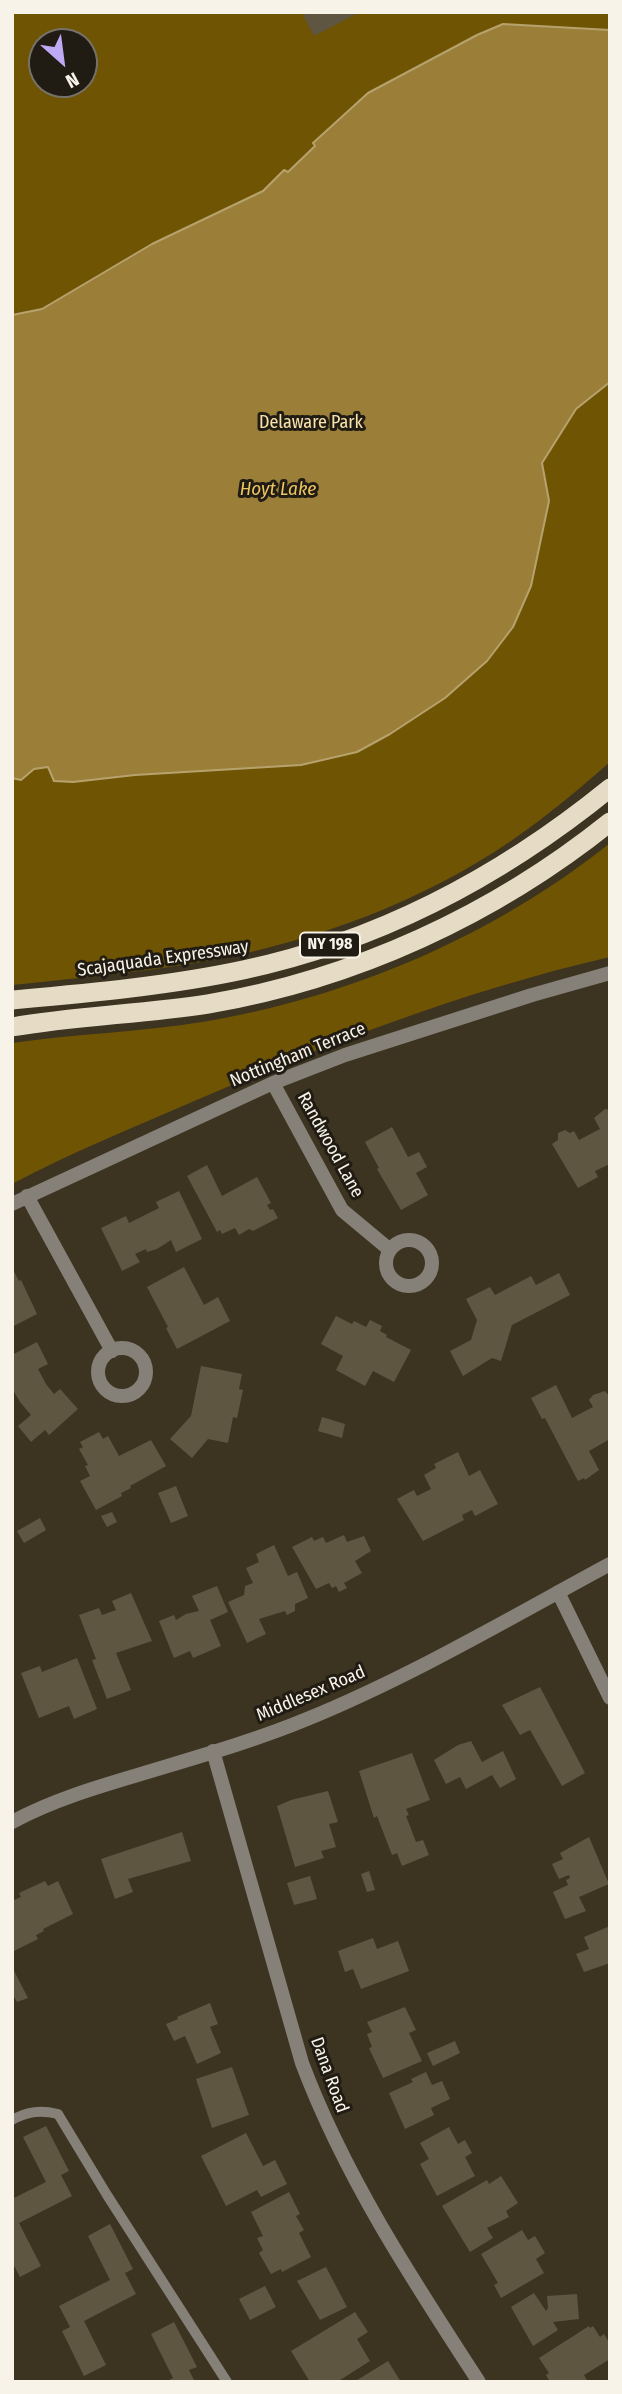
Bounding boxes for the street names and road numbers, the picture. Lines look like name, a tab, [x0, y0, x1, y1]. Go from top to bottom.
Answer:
road number: NY 198	[300, 932, 360, 958]
street label: Scajaquada Expressway	[76, 936, 250, 982]
street label: Nottingham Terrace	[227, 1018, 369, 1092]
street label: Randwood Lane	[292, 1088, 368, 1202]
street label: Middlesex Road	[253, 1661, 369, 1727]
street label: Dana Road	[305, 2034, 353, 2116]

